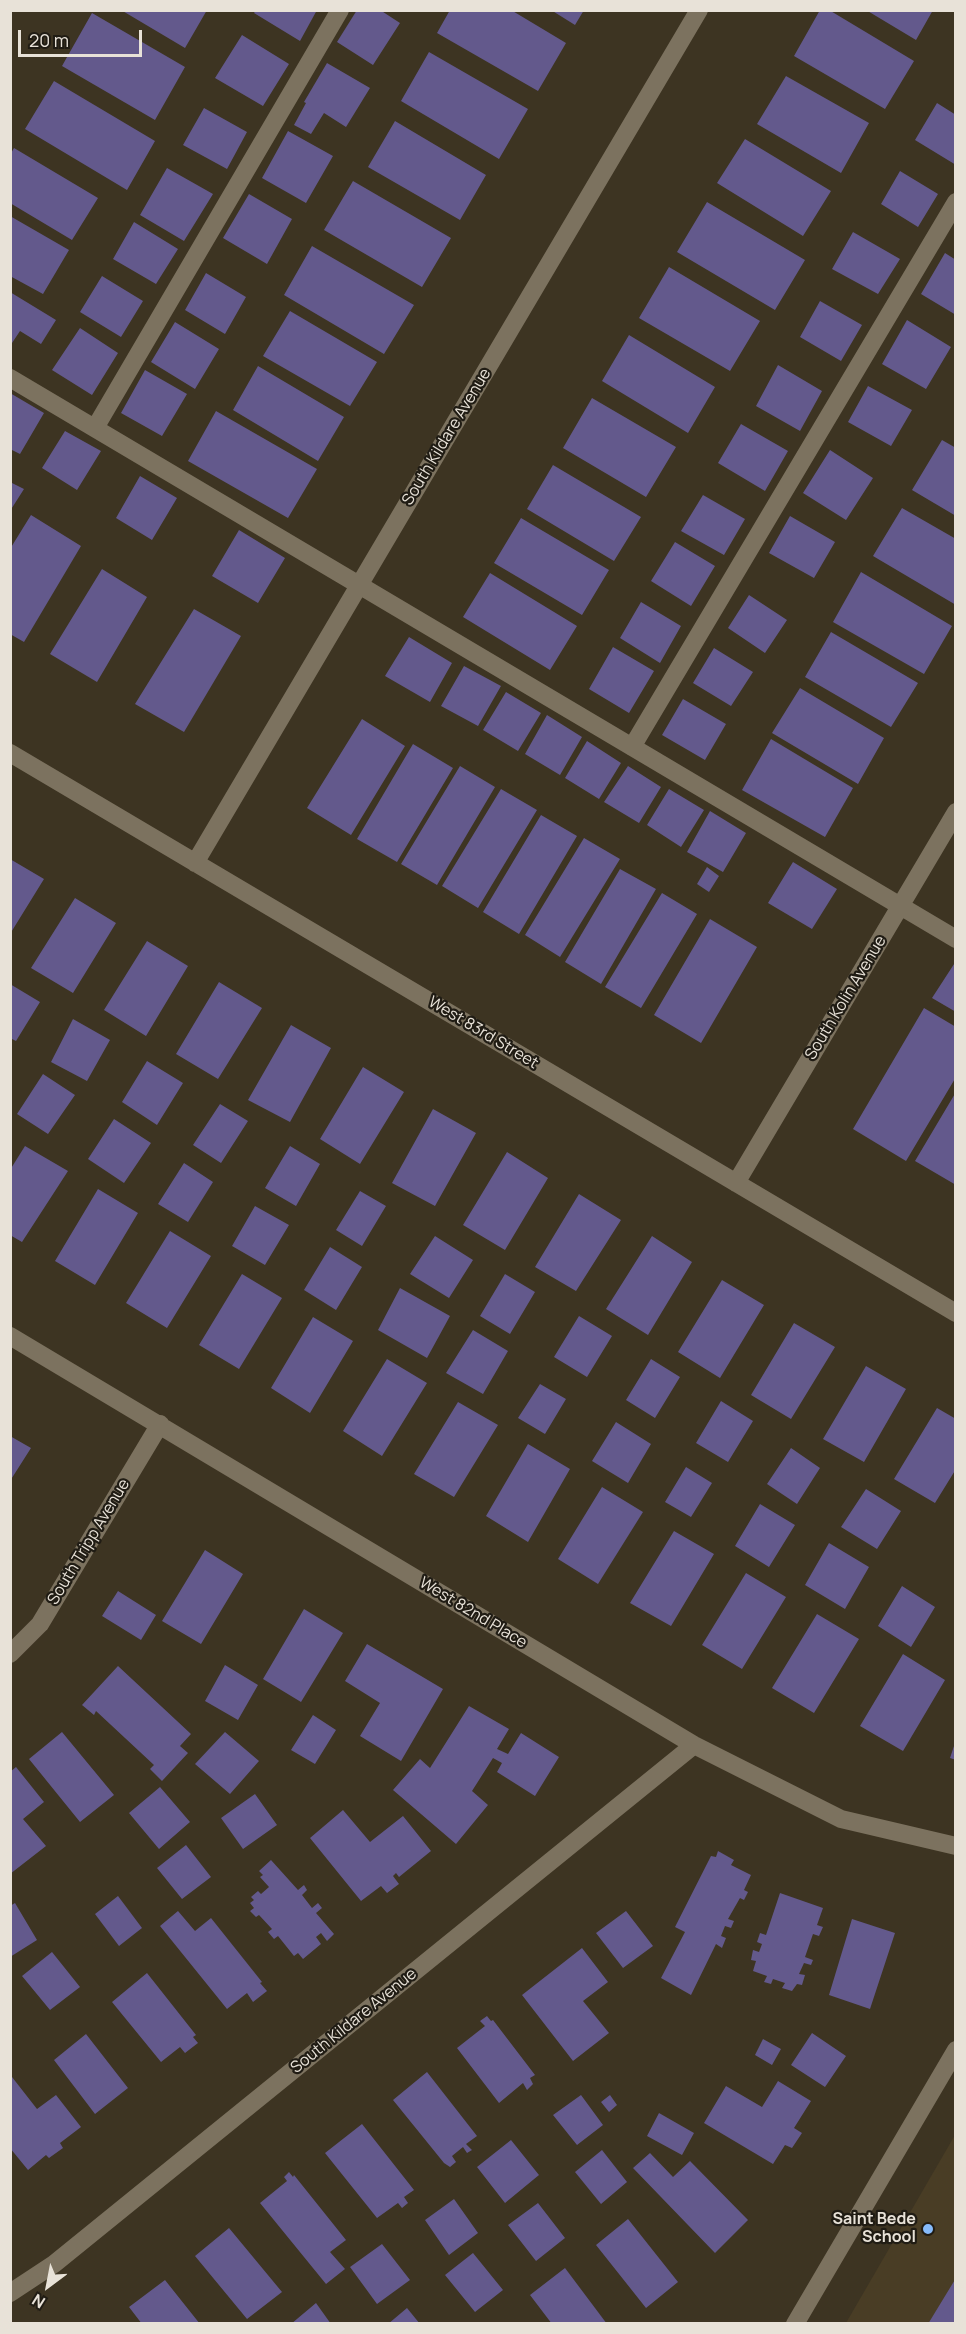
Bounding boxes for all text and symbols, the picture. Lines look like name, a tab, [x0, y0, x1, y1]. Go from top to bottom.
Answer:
scale bar	[21, 18, 146, 56]
text: 20 m	[29, 28, 69, 52]
street label: South Kildare Avenue	[399, 365, 495, 509]
street label: South Kolin Avenue	[801, 933, 891, 1063]
street label: West 83rd Street	[425, 993, 541, 1073]
street label: South Tripp Avenue	[44, 1476, 134, 1608]
street label: West 82nd Place	[416, 1573, 530, 1653]
street label: South Kildare Avenue	[287, 1964, 421, 2078]
place label: Saint Bede School	[832, 2210, 916, 2248]
marker: Saint Bede School	[921, 2222, 935, 2236]
north arrow	[18, 2256, 78, 2316]
text: N	[28, 2289, 49, 2314]

